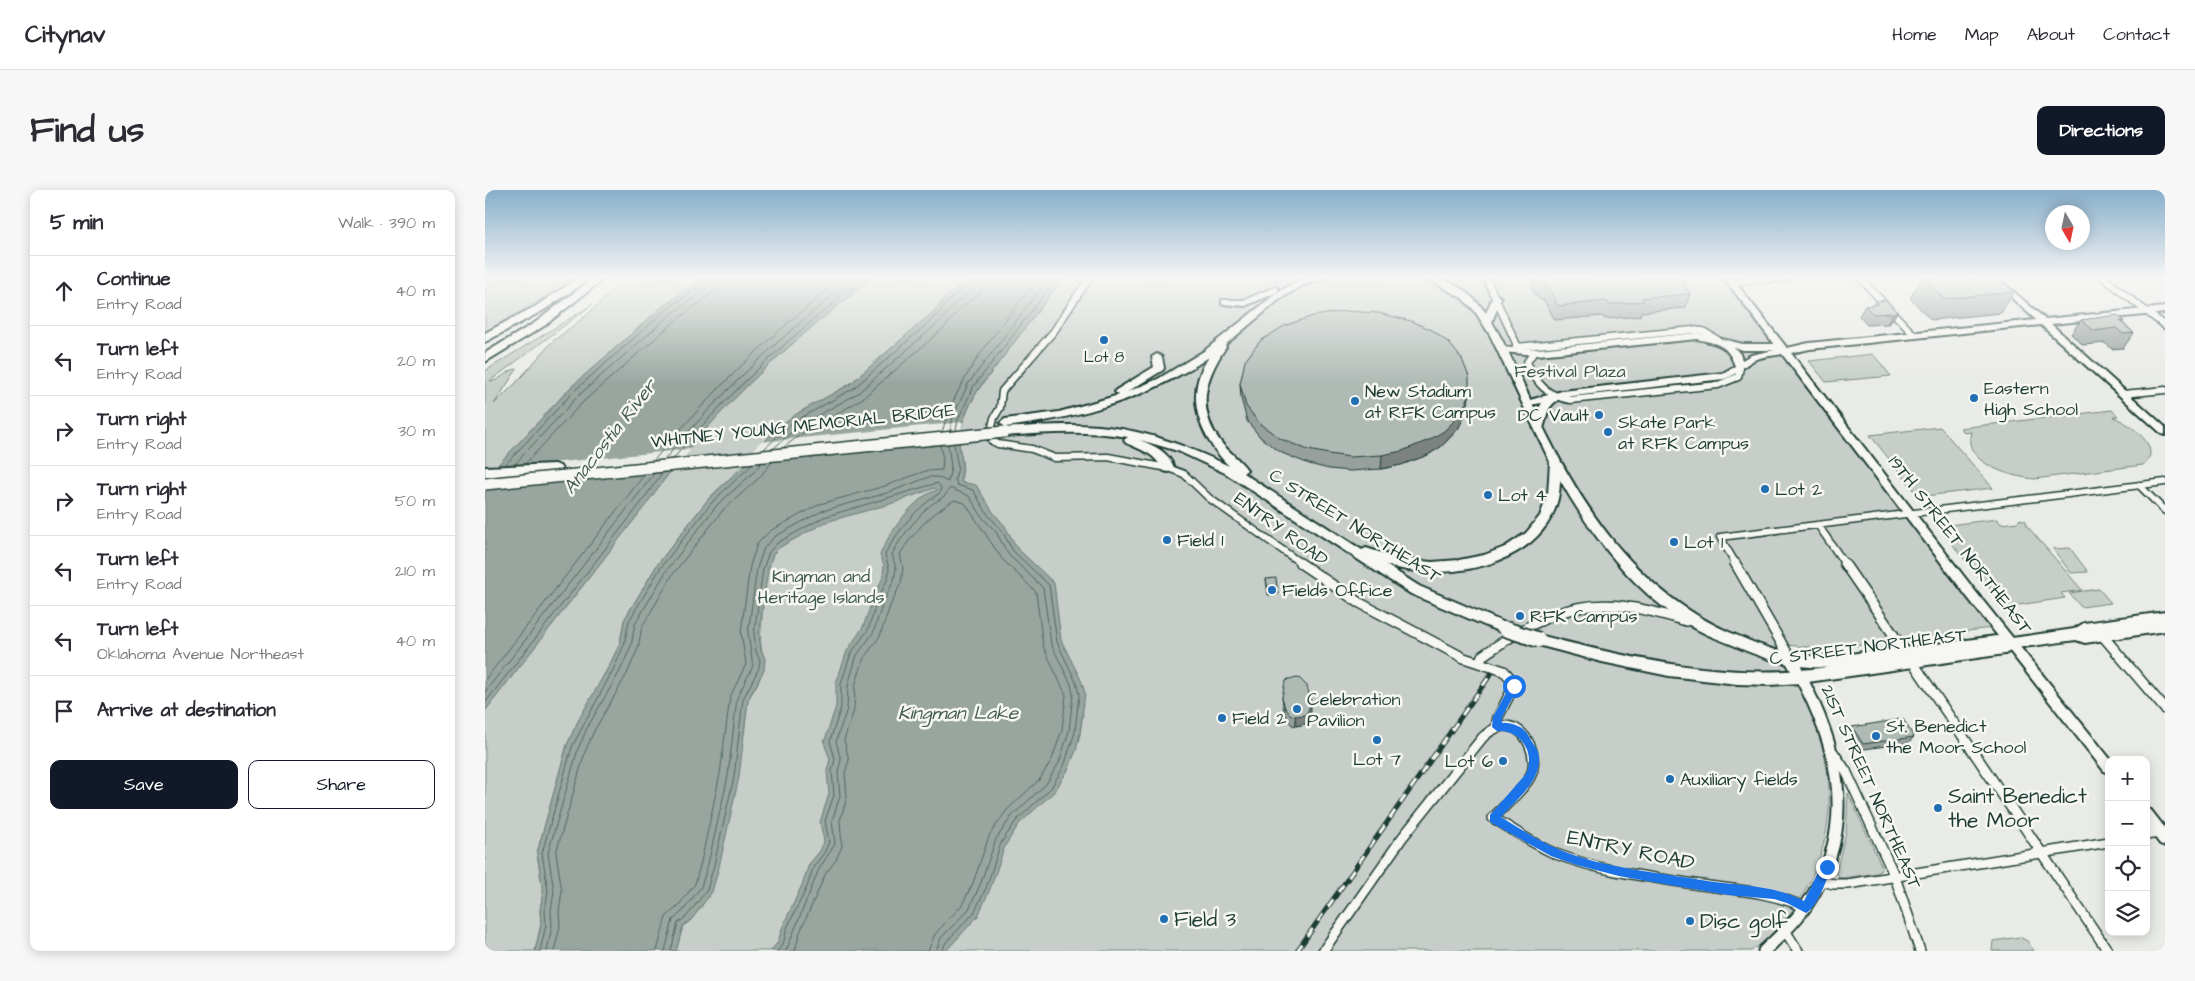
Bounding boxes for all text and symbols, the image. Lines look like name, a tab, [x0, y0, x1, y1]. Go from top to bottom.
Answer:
text: Citynav	[25, 18, 105, 52]
text: Home	[1892, 22, 1937, 47]
text: Map	[1965, 22, 1999, 47]
text: About	[2027, 22, 2075, 47]
text: Contact	[2103, 22, 2170, 47]
text: Find us	[30, 106, 144, 155]
button: Directions	[2037, 106, 2165, 155]
north arrow	[2045, 205, 2090, 250]
text: 5 min	[50, 208, 103, 237]
text: Walk · 390 m	[338, 212, 435, 234]
text: Continue	[97, 266, 171, 293]
icon: ahead	[50, 277, 78, 305]
text: 40 m	[395, 280, 435, 302]
text: Entry Road	[97, 293, 182, 315]
marker: Lot 8	[1098, 334, 1110, 346]
text: Turn left	[97, 336, 178, 363]
icon: left	[50, 347, 78, 375]
place label: Lot 8	[1084, 347, 1125, 368]
text: 20 m	[397, 350, 435, 372]
park label: Festival Plaza	[1514, 359, 1626, 384]
text: Entry Road	[97, 363, 182, 385]
water label: Anacostia River	[557, 372, 665, 500]
place label: Eastern High School	[1984, 376, 2078, 423]
place label: New Stadium at RFK Campus	[1365, 379, 1496, 425]
marker: Eastern High School	[1968, 392, 1980, 404]
marker: New Stadium at RFK Campus	[1349, 395, 1361, 407]
street label: WHITNEY YOUNG MEMORIAL BRIDGE	[650, 398, 957, 454]
place label: DC Vault	[1518, 403, 1590, 428]
text: Turn right	[97, 406, 186, 433]
marker: DC Vault	[1593, 409, 1605, 421]
place label: Skate Park at RFK Campus	[1618, 410, 1749, 456]
icon: right	[50, 417, 78, 445]
text: 30 m	[398, 420, 435, 442]
marker: Skate Park at RFK Campus	[1602, 426, 1614, 438]
text: Entry Road	[97, 433, 182, 455]
street label: 19TH STREET NORTHEAST	[1882, 450, 2038, 640]
street label: C STREET NORTHEAST	[1264, 463, 1446, 590]
text: Turn right	[97, 476, 186, 503]
place label: Lot 2	[1775, 477, 1823, 502]
place label: Lot 4	[1498, 483, 1547, 508]
marker: Lot 2	[1759, 483, 1771, 495]
street label: ENTRY ROAD	[1229, 486, 1333, 572]
icon: right	[50, 487, 78, 515]
marker: Lot 4	[1482, 489, 1494, 501]
text: 50 m	[395, 490, 435, 512]
text: Entry Road	[97, 503, 182, 525]
place label: Field 1	[1177, 528, 1224, 553]
place label: Lot 1	[1684, 530, 1723, 555]
marker: Field 1	[1161, 534, 1173, 546]
marker: Lot 1	[1668, 536, 1680, 548]
text: Turn left	[97, 546, 178, 573]
icon: left	[50, 557, 78, 585]
text: 210 m	[395, 560, 435, 582]
park label: Kingman and Heritage Islands	[758, 564, 884, 611]
text: Entry Road	[97, 573, 182, 595]
place label: Fields Office	[1282, 578, 1393, 603]
marker: Fields Office	[1266, 584, 1278, 596]
place label: RFK Campus	[1530, 604, 1638, 629]
marker: RFK Campus	[1514, 610, 1526, 622]
text: Turn left	[97, 616, 178, 643]
street label: C STREET NORTHEAST	[1768, 622, 1969, 672]
icon: left	[50, 627, 78, 655]
text: 40 m	[395, 630, 435, 652]
text: Oklahoma Avenue Northeast	[97, 643, 304, 665]
route start	[1503, 675, 1526, 698]
street label: 21ST STREET NORTHEAST	[1815, 681, 1928, 894]
place label: Celebration Pavilion	[1307, 687, 1400, 733]
icon: arrive	[50, 697, 78, 725]
text: Arrive at destination	[97, 697, 276, 724]
water label: Kingman Lake	[898, 700, 1020, 727]
marker: Celebration Pavilion	[1291, 703, 1303, 715]
place label: Field 2	[1232, 706, 1287, 731]
marker: Field 2	[1216, 712, 1228, 724]
place label: St. Benedict the Moor School	[1886, 714, 2027, 760]
marker: St. Benedict the Moor School	[1870, 730, 1882, 742]
marker: Lot 7	[1371, 734, 1383, 746]
place label: Lot 7	[1353, 747, 1401, 772]
place label: Lot 6	[1445, 749, 1493, 774]
marker: Lot 6	[1497, 755, 1509, 767]
map controls	[2105, 756, 2150, 936]
button: +	[2105, 756, 2150, 801]
button: Save	[50, 760, 238, 809]
button: Share	[248, 760, 435, 809]
place label: Auxiliary fields	[1680, 767, 1798, 793]
marker: Auxiliary fields	[1664, 773, 1676, 785]
place label: Saint Benedict the Moor	[1948, 782, 2087, 835]
button: −	[2105, 801, 2150, 846]
marker: Saint Benedict the Moor	[1932, 802, 1944, 814]
street label: ENTRY ROAD	[1565, 822, 1698, 878]
button: locate	[2105, 846, 2150, 891]
route end	[1816, 856, 1839, 879]
button: layers	[2105, 891, 2150, 936]
place label: Field 3	[1174, 905, 1237, 934]
place label: Disc golf	[1700, 907, 1788, 938]
marker: Field 3	[1158, 913, 1170, 925]
marker: Disc golf	[1684, 915, 1696, 927]

